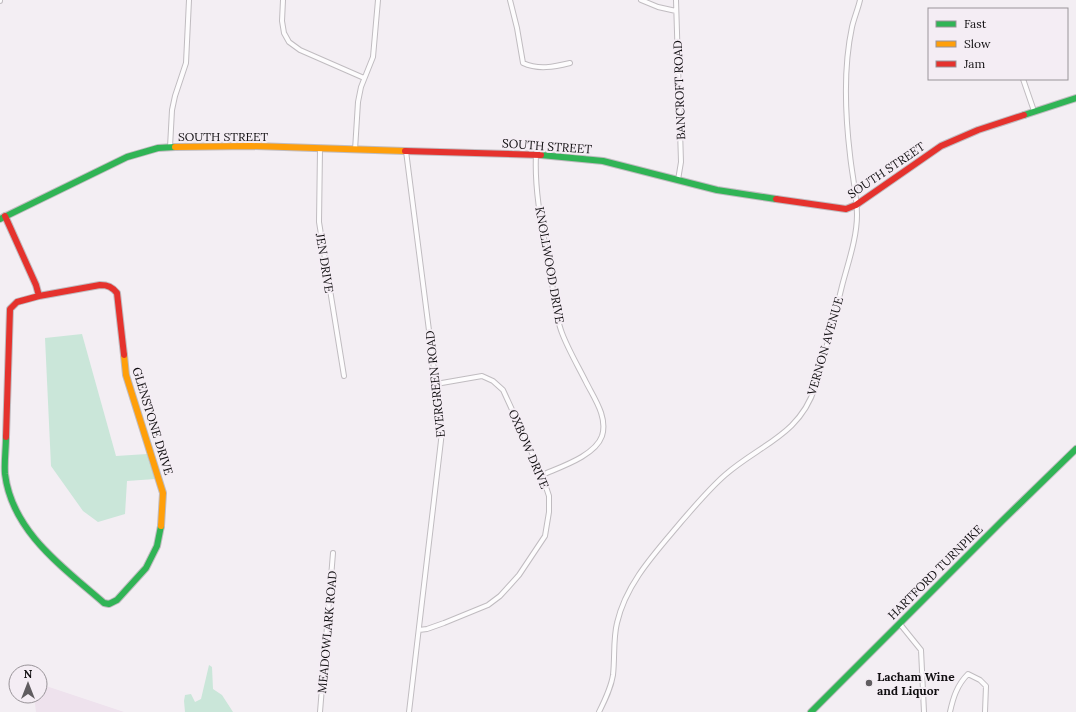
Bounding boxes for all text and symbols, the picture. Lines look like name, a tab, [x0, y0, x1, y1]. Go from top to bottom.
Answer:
legend	[928, 8, 1068, 80]
text: Fast	[964, 16, 987, 31]
text: Slow	[964, 36, 991, 51]
street label: BANCROFT ROAD	[670, 40, 688, 140]
text: Jam	[963, 56, 985, 71]
street label: SOUTH STREET	[178, 129, 268, 144]
street label: SOUTH STREET	[502, 135, 593, 157]
street label: SOUTH STREET	[844, 138, 928, 201]
street label: KNOLLWOOD DRIVE	[532, 205, 568, 325]
street label: JEN DRIVE	[313, 231, 337, 294]
street label: VERNON AVENUE	[804, 295, 846, 398]
street label: EVERGREEN ROAD	[422, 330, 448, 438]
street label: GLENSTONE DRIVE	[129, 365, 177, 477]
street label: OXBOW DRIVE	[506, 407, 552, 491]
street label: HARTFORD TURNPIKE	[884, 521, 986, 623]
street label: MEADOWLARK ROAD	[314, 570, 340, 694]
north arrow	[8, 664, 48, 704]
text: N	[24, 667, 33, 681]
place label: Lacham Wine and Liquor	[877, 669, 955, 698]
marker: Lacham Wine and Liquor	[864, 678, 874, 688]

